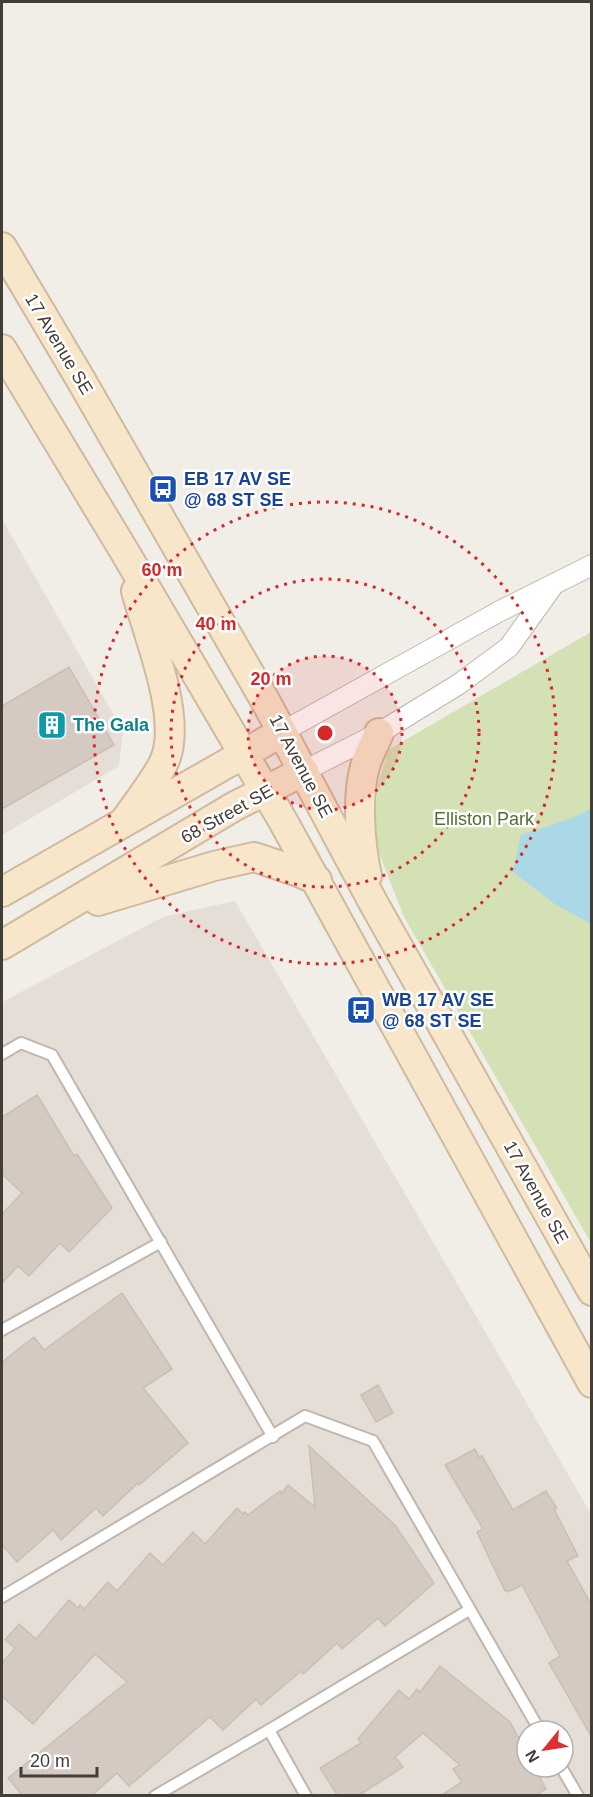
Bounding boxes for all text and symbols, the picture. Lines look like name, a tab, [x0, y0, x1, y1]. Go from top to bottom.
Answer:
street label: 17 Avenue SE	[21, 290, 97, 398]
place label: EB 17 AV SE @ 68 ST SE	[184, 469, 291, 510]
bus stop icon: EB 17 AV SE @ 68 ST SE	[147, 473, 179, 505]
text: 60 m	[141, 560, 183, 580]
text: 40 m	[195, 614, 237, 634]
text: 20 m	[250, 669, 292, 689]
building icon: The Gala	[36, 709, 68, 741]
street label: 17 Avenue SE	[265, 711, 337, 821]
place label: The Gala	[73, 715, 150, 735]
centre of rings	[315, 723, 335, 743]
street label: 68 Street SE	[178, 781, 276, 847]
park label: Elliston Park	[434, 809, 535, 829]
place label: WB 17 AV SE @ 68 ST SE	[382, 990, 494, 1031]
bus stop icon: WB 17 AV SE @ 68 ST SE	[345, 994, 377, 1026]
street label: 17 Avenue SE	[500, 1137, 572, 1247]
north arrow	[515, 1719, 575, 1779]
scale bar	[21, 1740, 98, 1778]
text: N	[522, 1747, 543, 1766]
text: 20 m	[30, 1751, 70, 1771]

